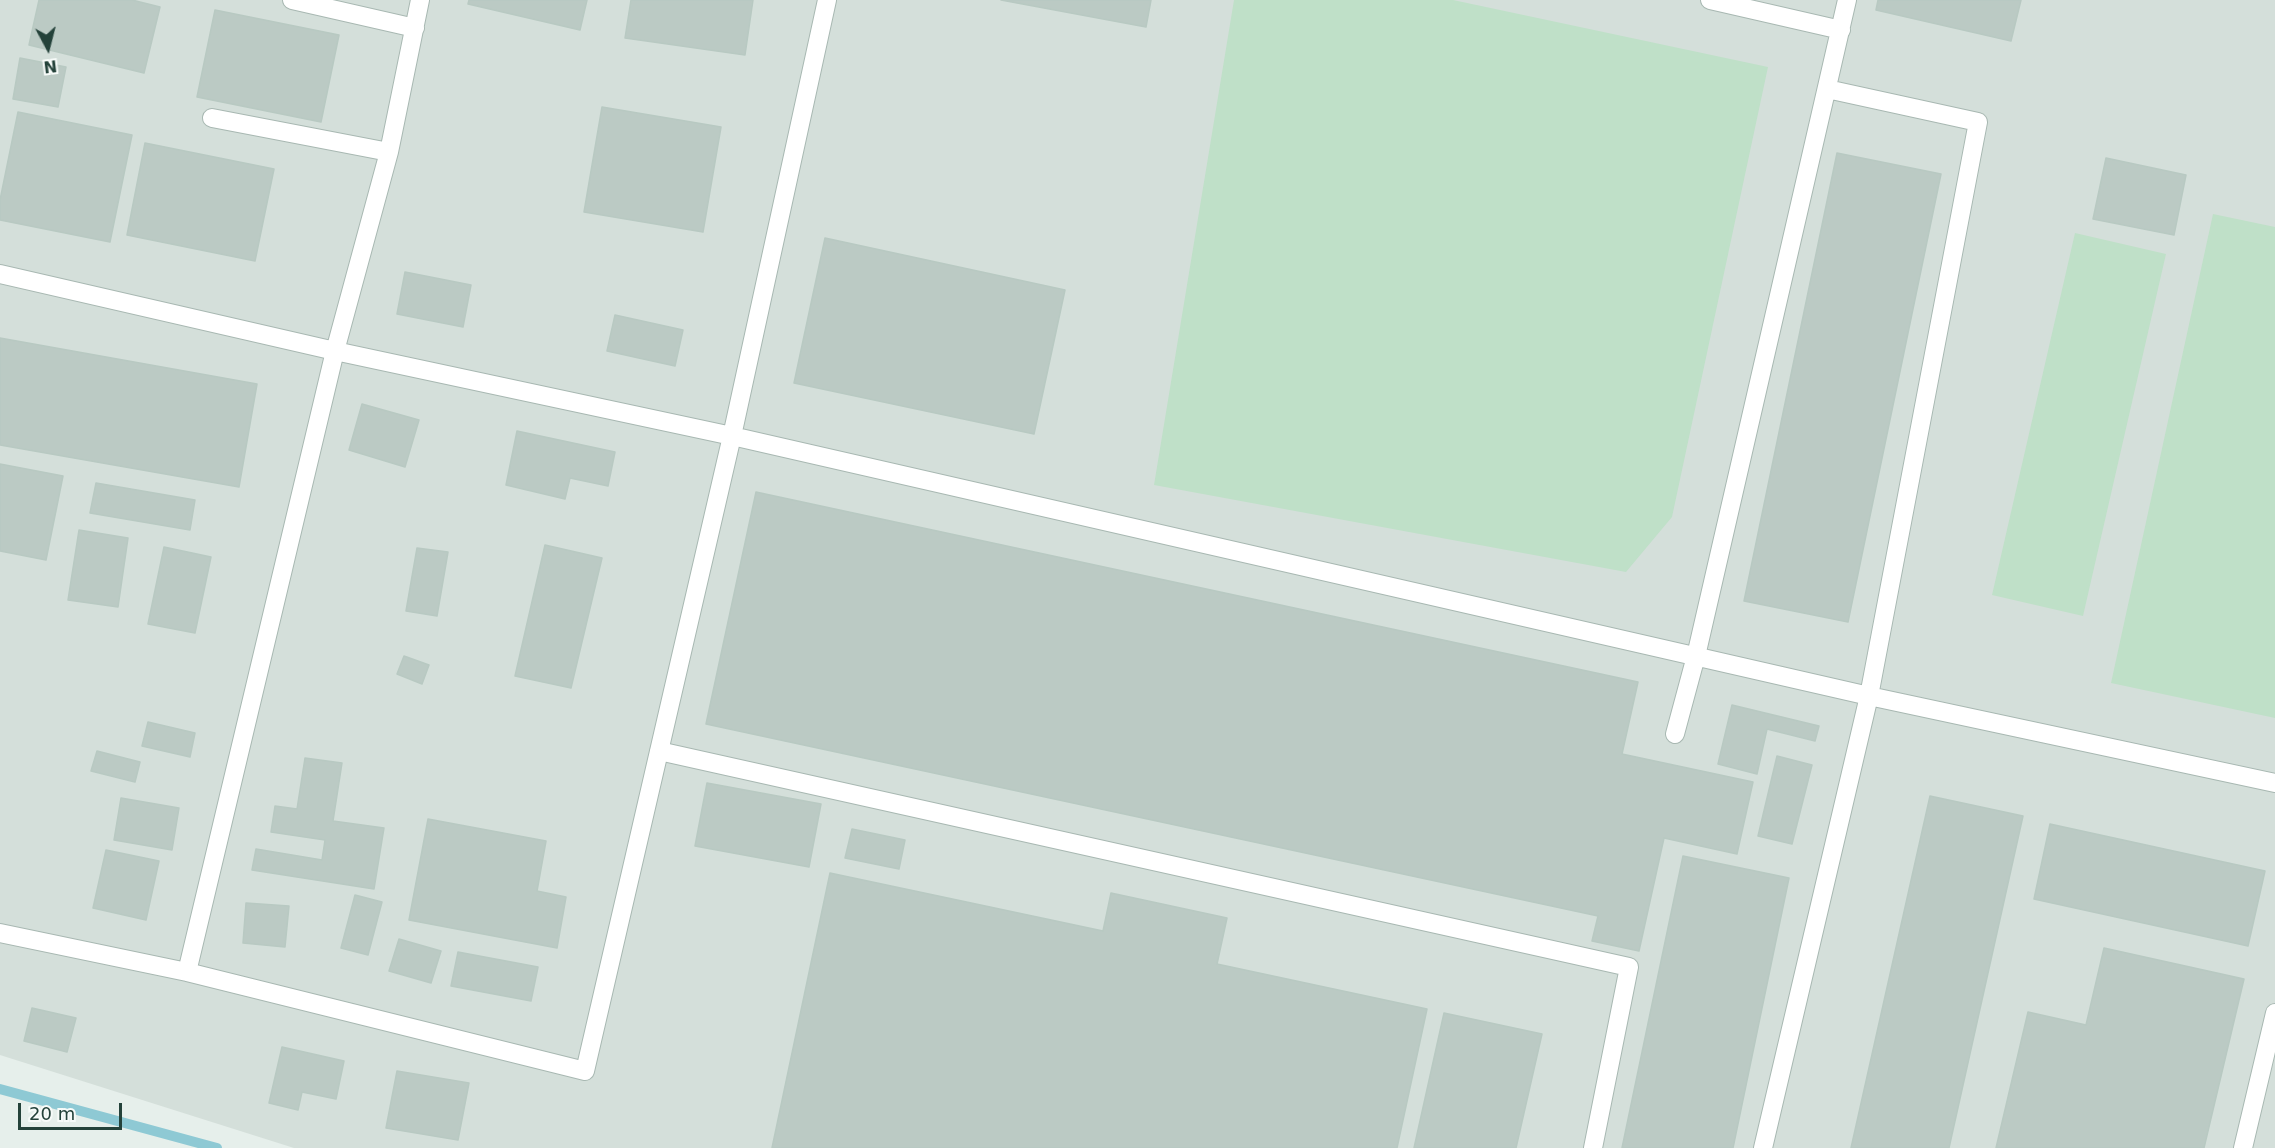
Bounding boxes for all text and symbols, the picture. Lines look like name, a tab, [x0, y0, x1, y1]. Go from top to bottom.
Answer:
north arrow	[18, 18, 78, 78]
text: N	[42, 56, 58, 77]
scale bar	[21, 1091, 124, 1129]
text: 20 m	[29, 1103, 75, 1124]

